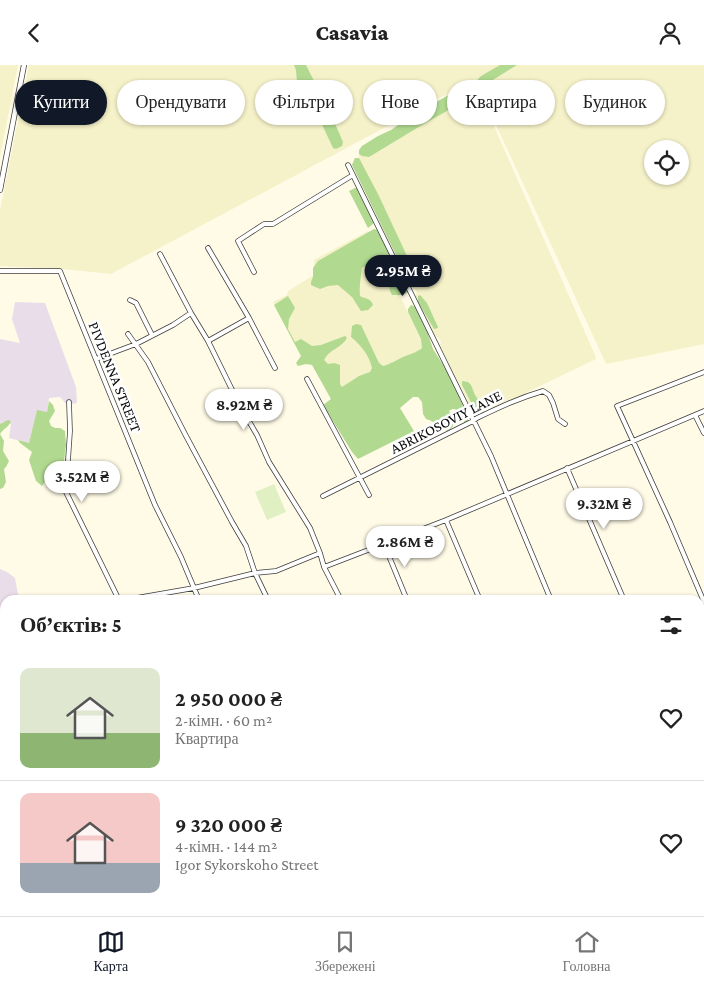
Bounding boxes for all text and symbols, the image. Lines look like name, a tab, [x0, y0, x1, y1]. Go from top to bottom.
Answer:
icon: back	[20, 19, 48, 47]
icon: person	[656, 19, 684, 47]
text: Casavia	[315, 20, 389, 45]
chip: Купити	[15, 80, 107, 125]
chip: Орендувати	[117, 80, 245, 125]
chip: Фільтри	[255, 80, 353, 125]
chip: Нове	[363, 80, 437, 125]
chip: Квартира	[447, 80, 555, 125]
chip: Будинок	[565, 80, 665, 125]
map controls	[644, 140, 689, 185]
button: locate	[644, 140, 689, 185]
pin: 2.95M ₴	[357, 255, 449, 297]
text: 2.95M ₴	[376, 262, 430, 279]
street label: PIVDENNA STREET	[86, 319, 144, 435]
street label: ABRIKOSOVIY LANE	[388, 387, 504, 457]
pin: 8.92M ₴	[198, 389, 290, 431]
text: 8.92M ₴	[216, 396, 272, 413]
pin: 3.52M ₴	[36, 461, 128, 503]
text: 3.52M ₴	[55, 468, 109, 485]
pin: 9.32M ₴	[558, 487, 650, 530]
text: 9.32M ₴	[577, 495, 631, 512]
pin: 2.86M ₴	[359, 525, 451, 568]
text: 2.86M ₴	[377, 533, 433, 550]
icon: filters	[657, 611, 685, 639]
text: Об’єктів: 5	[20, 613, 122, 637]
text: 2 950 000 ₴	[175, 687, 282, 711]
icon: home	[60, 688, 120, 748]
icon: heart	[657, 704, 685, 732]
text: 2-кімн. · 60 m²	[175, 712, 272, 729]
text: Квартира	[175, 730, 239, 747]
icon: home	[60, 813, 120, 873]
text: 9 320 000 ₴	[175, 813, 282, 837]
icon: heart	[657, 829, 685, 857]
text: 4-кімн. · 144 m²	[175, 838, 277, 855]
text: Igor Sykorskoho Street	[175, 856, 319, 873]
tab: Карта	[93, 928, 128, 975]
tab: Збережені	[315, 928, 376, 975]
tab: Головна	[563, 928, 611, 975]

